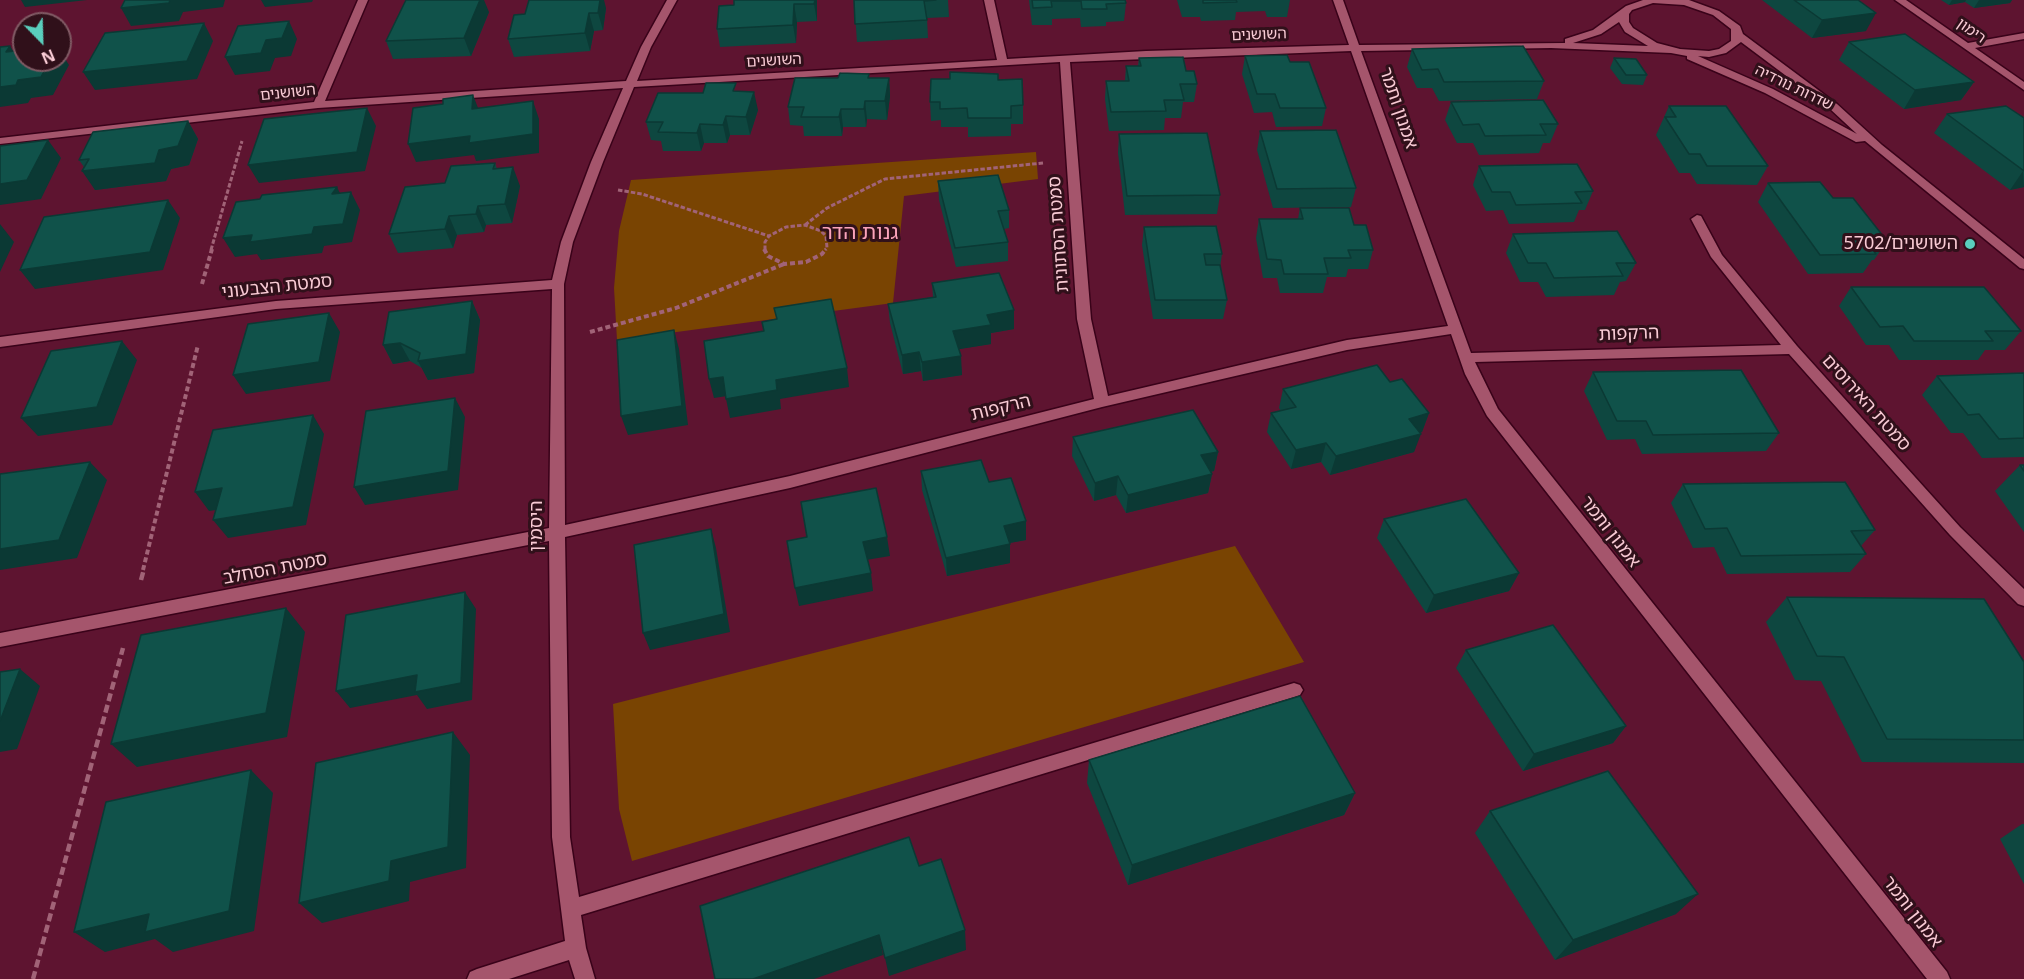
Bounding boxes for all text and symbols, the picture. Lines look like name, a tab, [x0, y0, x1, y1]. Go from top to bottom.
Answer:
north arrow	[12, 12, 72, 72]
street label: רימון	[1953, 15, 1989, 47]
street label: השושנים	[1231, 25, 1287, 45]
text: N	[38, 44, 59, 69]
street label: השושנים	[746, 51, 802, 71]
street label: שדרות נורדיה	[1752, 61, 1836, 115]
street label: אמנון ותמר	[1374, 65, 1422, 151]
street label: השושנים	[259, 81, 317, 105]
street label: סמטת הסתונית	[1044, 175, 1074, 293]
district label: גנות הדר	[822, 220, 898, 246]
place label: 5702/השושנים	[1843, 233, 1958, 255]
marker: 5702/השושנים	[1963, 237, 1977, 251]
street label: סמטת הצבעוני	[221, 270, 333, 304]
street label: הרקפות	[1598, 322, 1660, 346]
street label: סמטת האירוסים	[1817, 350, 1915, 456]
street label: הרקפות	[969, 390, 1033, 426]
street label: אמנון ותמר	[1575, 492, 1645, 572]
street label: היסמין	[526, 500, 548, 552]
street label: סמטת הסחלב	[221, 548, 329, 590]
street label: אמנון ותמר	[1877, 872, 1947, 952]

